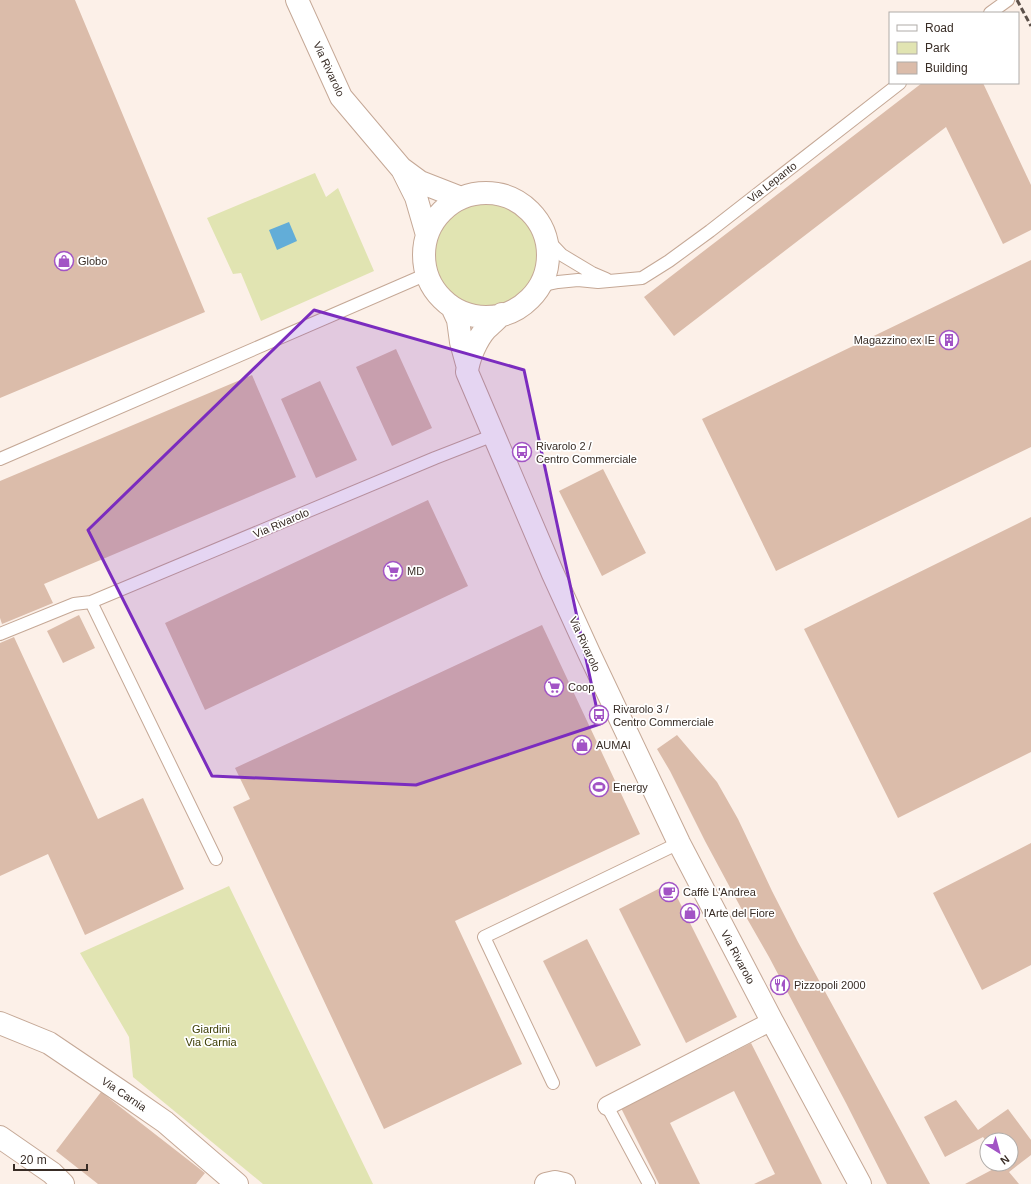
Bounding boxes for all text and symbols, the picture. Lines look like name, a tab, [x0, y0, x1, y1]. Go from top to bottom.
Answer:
legend	[889, 12, 1019, 84]
text: Road	[925, 21, 954, 35]
street label: Via Rivarolo	[311, 40, 347, 98]
text: Park	[925, 41, 951, 55]
text: Building	[925, 61, 968, 75]
street label: Via Lepanto	[745, 159, 799, 205]
shop icon: Globo	[53, 250, 75, 272]
place label: Globo	[78, 255, 107, 267]
building icon: Magazzino ex IE	[938, 329, 960, 351]
place label: Magazzino ex IE	[854, 334, 935, 346]
place label: Rivarolo 2 / Centro Commerciale	[536, 440, 637, 465]
bus stop icon: Rivarolo 2 / Centro Commerciale	[511, 441, 533, 463]
street label: Via Rivarolo	[251, 506, 311, 540]
supermarket icon: MD	[382, 560, 404, 582]
place label: MD	[407, 565, 424, 577]
street label: Via Rivarolo	[567, 615, 603, 673]
supermarket icon: Coop	[543, 676, 565, 698]
place label: Coop	[568, 681, 594, 693]
place label: Rivarolo 3 / Centro Commerciale	[613, 703, 714, 728]
bus stop icon: Rivarolo 3 / Centro Commerciale	[588, 704, 610, 726]
shop icon: AUMAI	[571, 734, 593, 756]
place label: AUMAI	[596, 739, 631, 751]
sports icon: Energy	[588, 776, 610, 798]
place label: Energy	[613, 781, 648, 793]
cafe icon: Caffè L'Andrea	[658, 881, 680, 903]
place label: Caffè L'Andrea	[683, 886, 757, 898]
shop icon: l'Arte del Fiore	[679, 902, 701, 924]
place label: l'Arte del Fiore	[704, 907, 775, 919]
street label: Via Rivarolo	[719, 928, 757, 986]
restaurant icon: Pizzopoli 2000	[769, 974, 791, 996]
place label: Pizzopoli 2000	[794, 979, 866, 991]
park label: Giardini Via Carnia	[185, 1023, 237, 1048]
street label: Via Carnia	[99, 1075, 149, 1114]
north arrow	[979, 1132, 1019, 1172]
scale bar	[14, 1146, 87, 1172]
text: 20 m	[20, 1153, 47, 1167]
text: N	[998, 1153, 1012, 1167]

